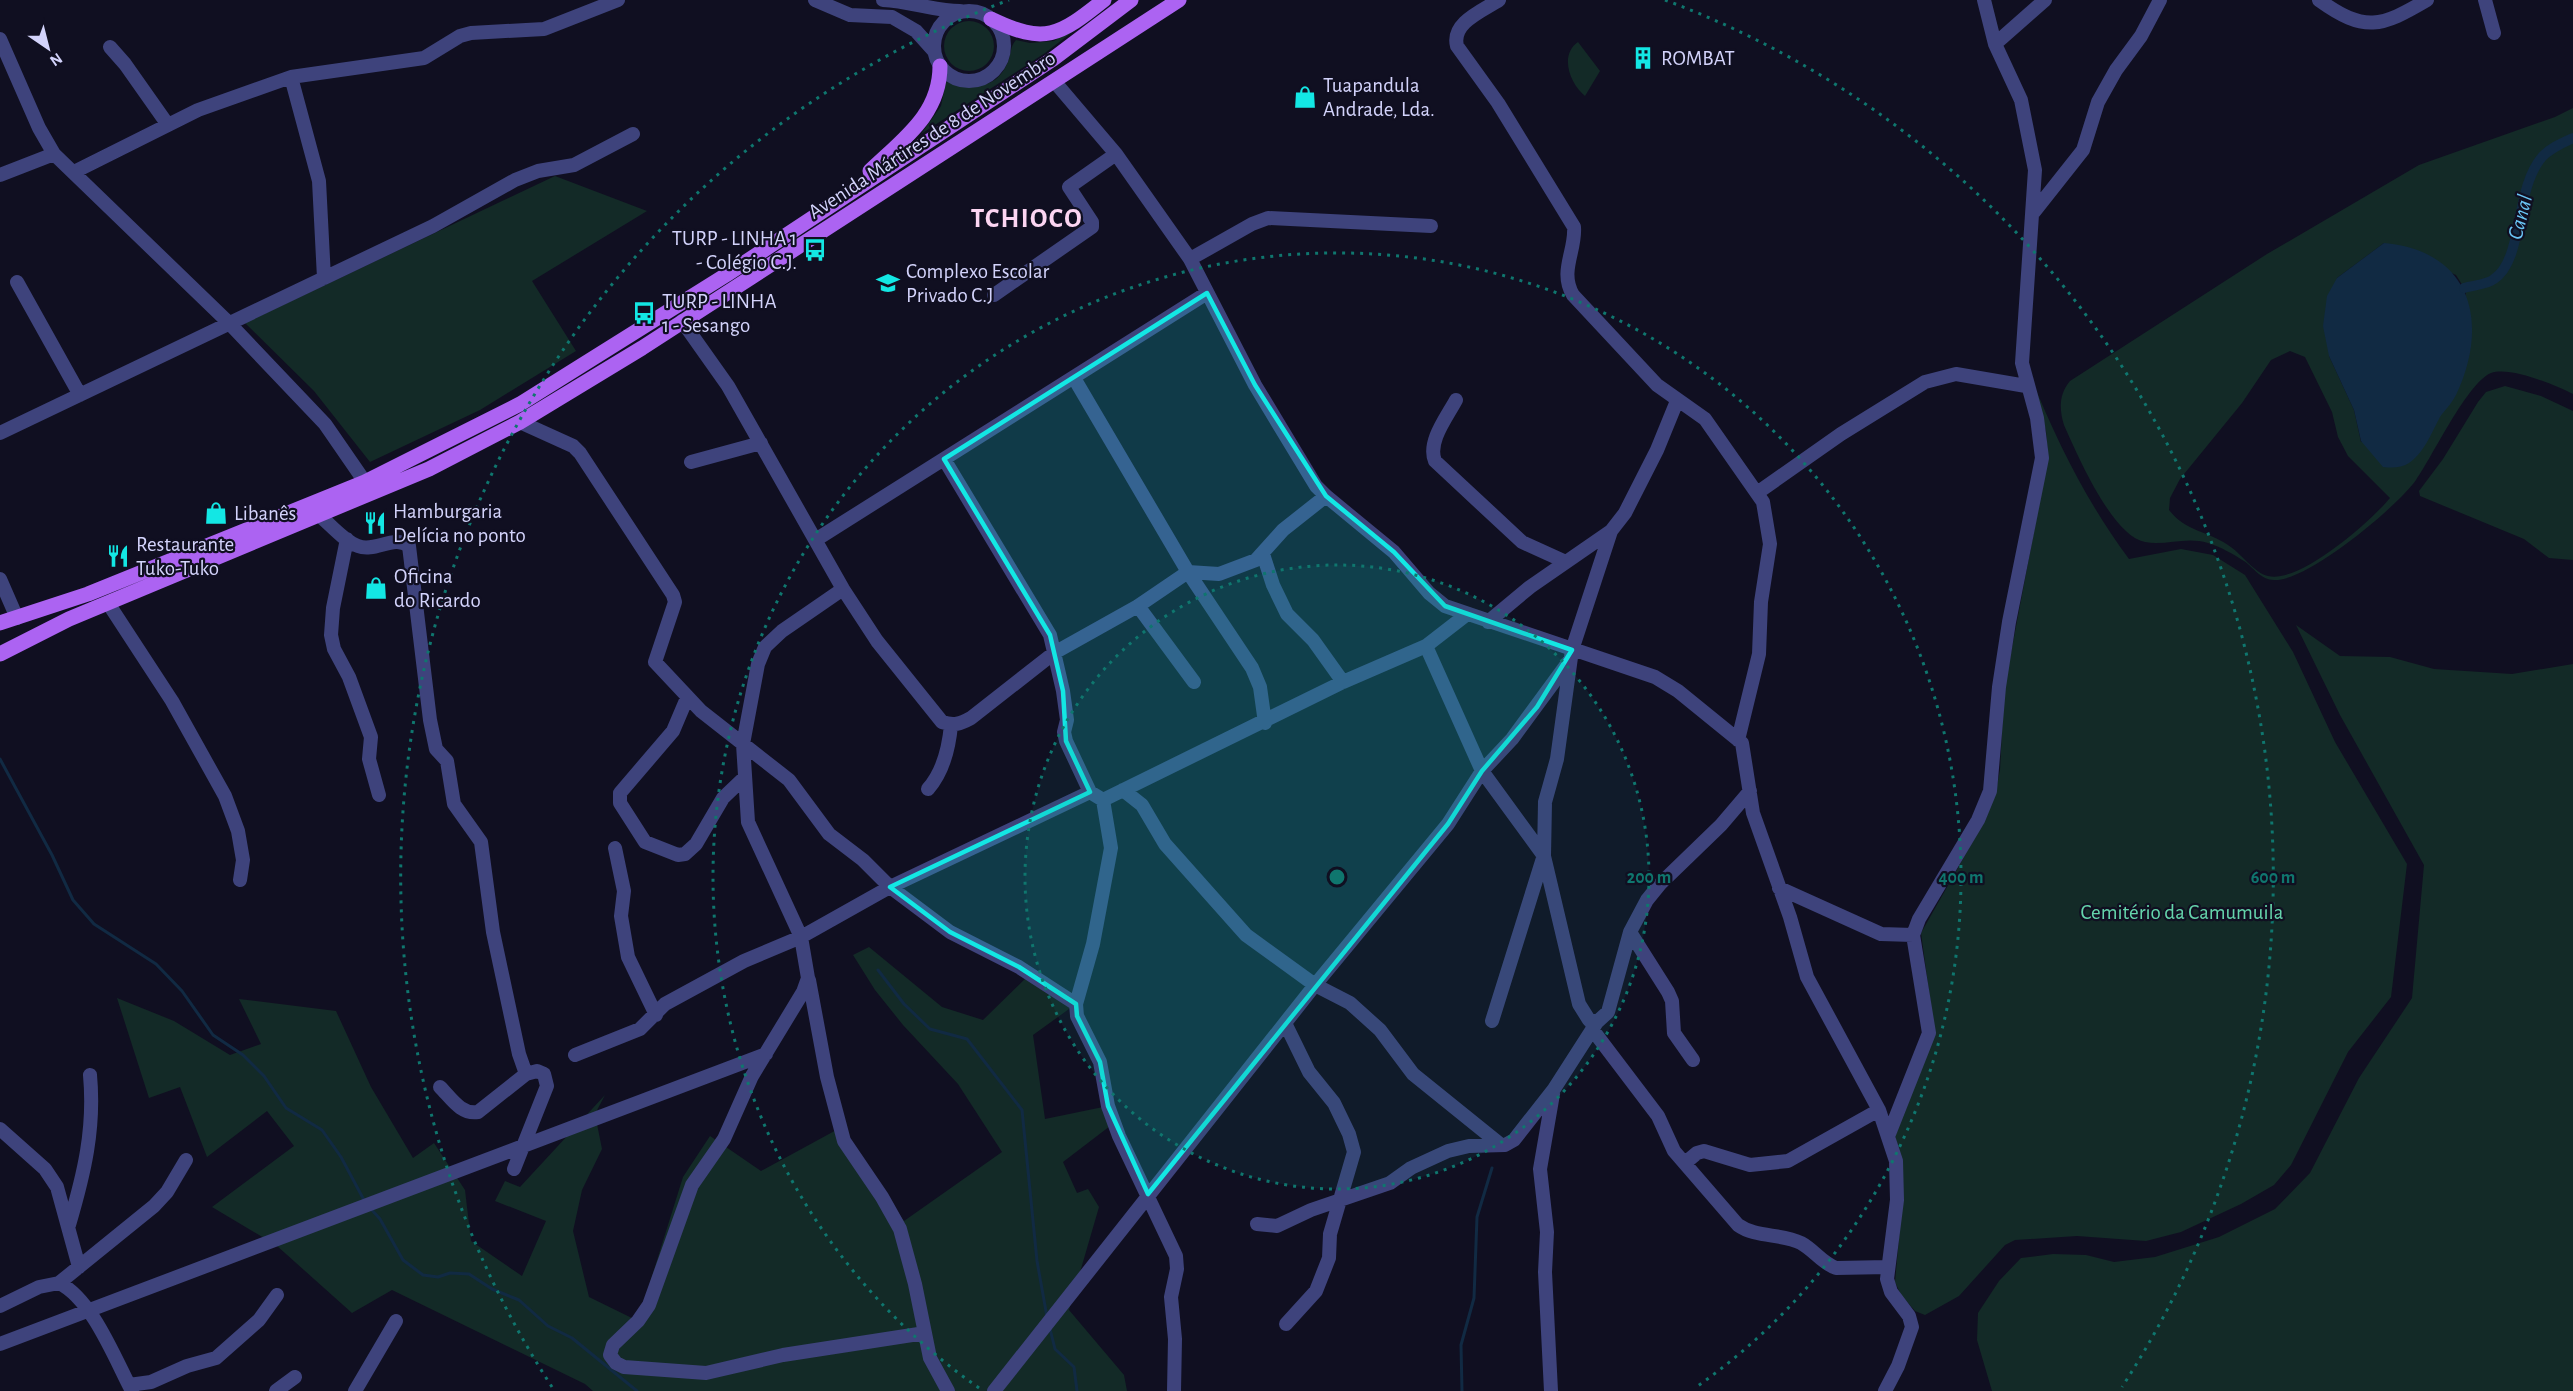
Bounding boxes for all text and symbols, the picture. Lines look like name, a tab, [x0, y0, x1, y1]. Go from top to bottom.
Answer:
north arrow	[18, 18, 78, 78]
building icon: ROMBAT	[1630, 45, 1656, 71]
street label: Avenida Mártires de 8 de Novembro	[805, 47, 1059, 223]
place label: ROMBAT	[1661, 48, 1735, 69]
text: N	[47, 50, 65, 69]
place label: Tuapandula Andrade, Lda.	[1323, 75, 1435, 120]
shop icon: Tuapandula Andrade, Lda.	[1292, 84, 1318, 110]
water label: Canal	[2504, 192, 2536, 242]
district label: TCHIOCO	[971, 205, 1083, 232]
place label: TURP - LINHA 1 - Colégio C.J.	[672, 228, 797, 273]
bus stop icon: TURP - LINHA 1 - Colégio C.J.	[802, 237, 828, 263]
place label: Complexo Escolar Privado C.J	[906, 261, 1049, 306]
school or university icon: Complexo Escolar Privado C.J	[875, 270, 901, 296]
place label: TURP - LINHA 1 - Sesango	[662, 291, 777, 336]
bus stop icon: TURP - LINHA 1 - Sesango	[631, 300, 657, 326]
shop icon: Libanês	[203, 500, 229, 526]
place label: Hamburgaria Delícia no ponto	[393, 501, 526, 546]
place label: Libanês	[234, 503, 296, 524]
restaurant icon: Hamburgaria Delícia no ponto	[362, 510, 388, 536]
place label: Restaurante Tuko-Tuko	[136, 534, 234, 579]
restaurant icon: Restaurante Tuko-Tuko	[105, 543, 131, 569]
place label: Oficina do Ricardo	[394, 566, 481, 611]
shop icon: Oficina do Ricardo	[363, 575, 389, 601]
centre of rings	[1327, 867, 1347, 887]
text: 200 m	[1627, 869, 1671, 887]
text: 400 m	[1938, 869, 1984, 887]
text: 600 m	[2251, 869, 2295, 887]
park label: Cemitério da Camumuila	[2080, 902, 2284, 923]

